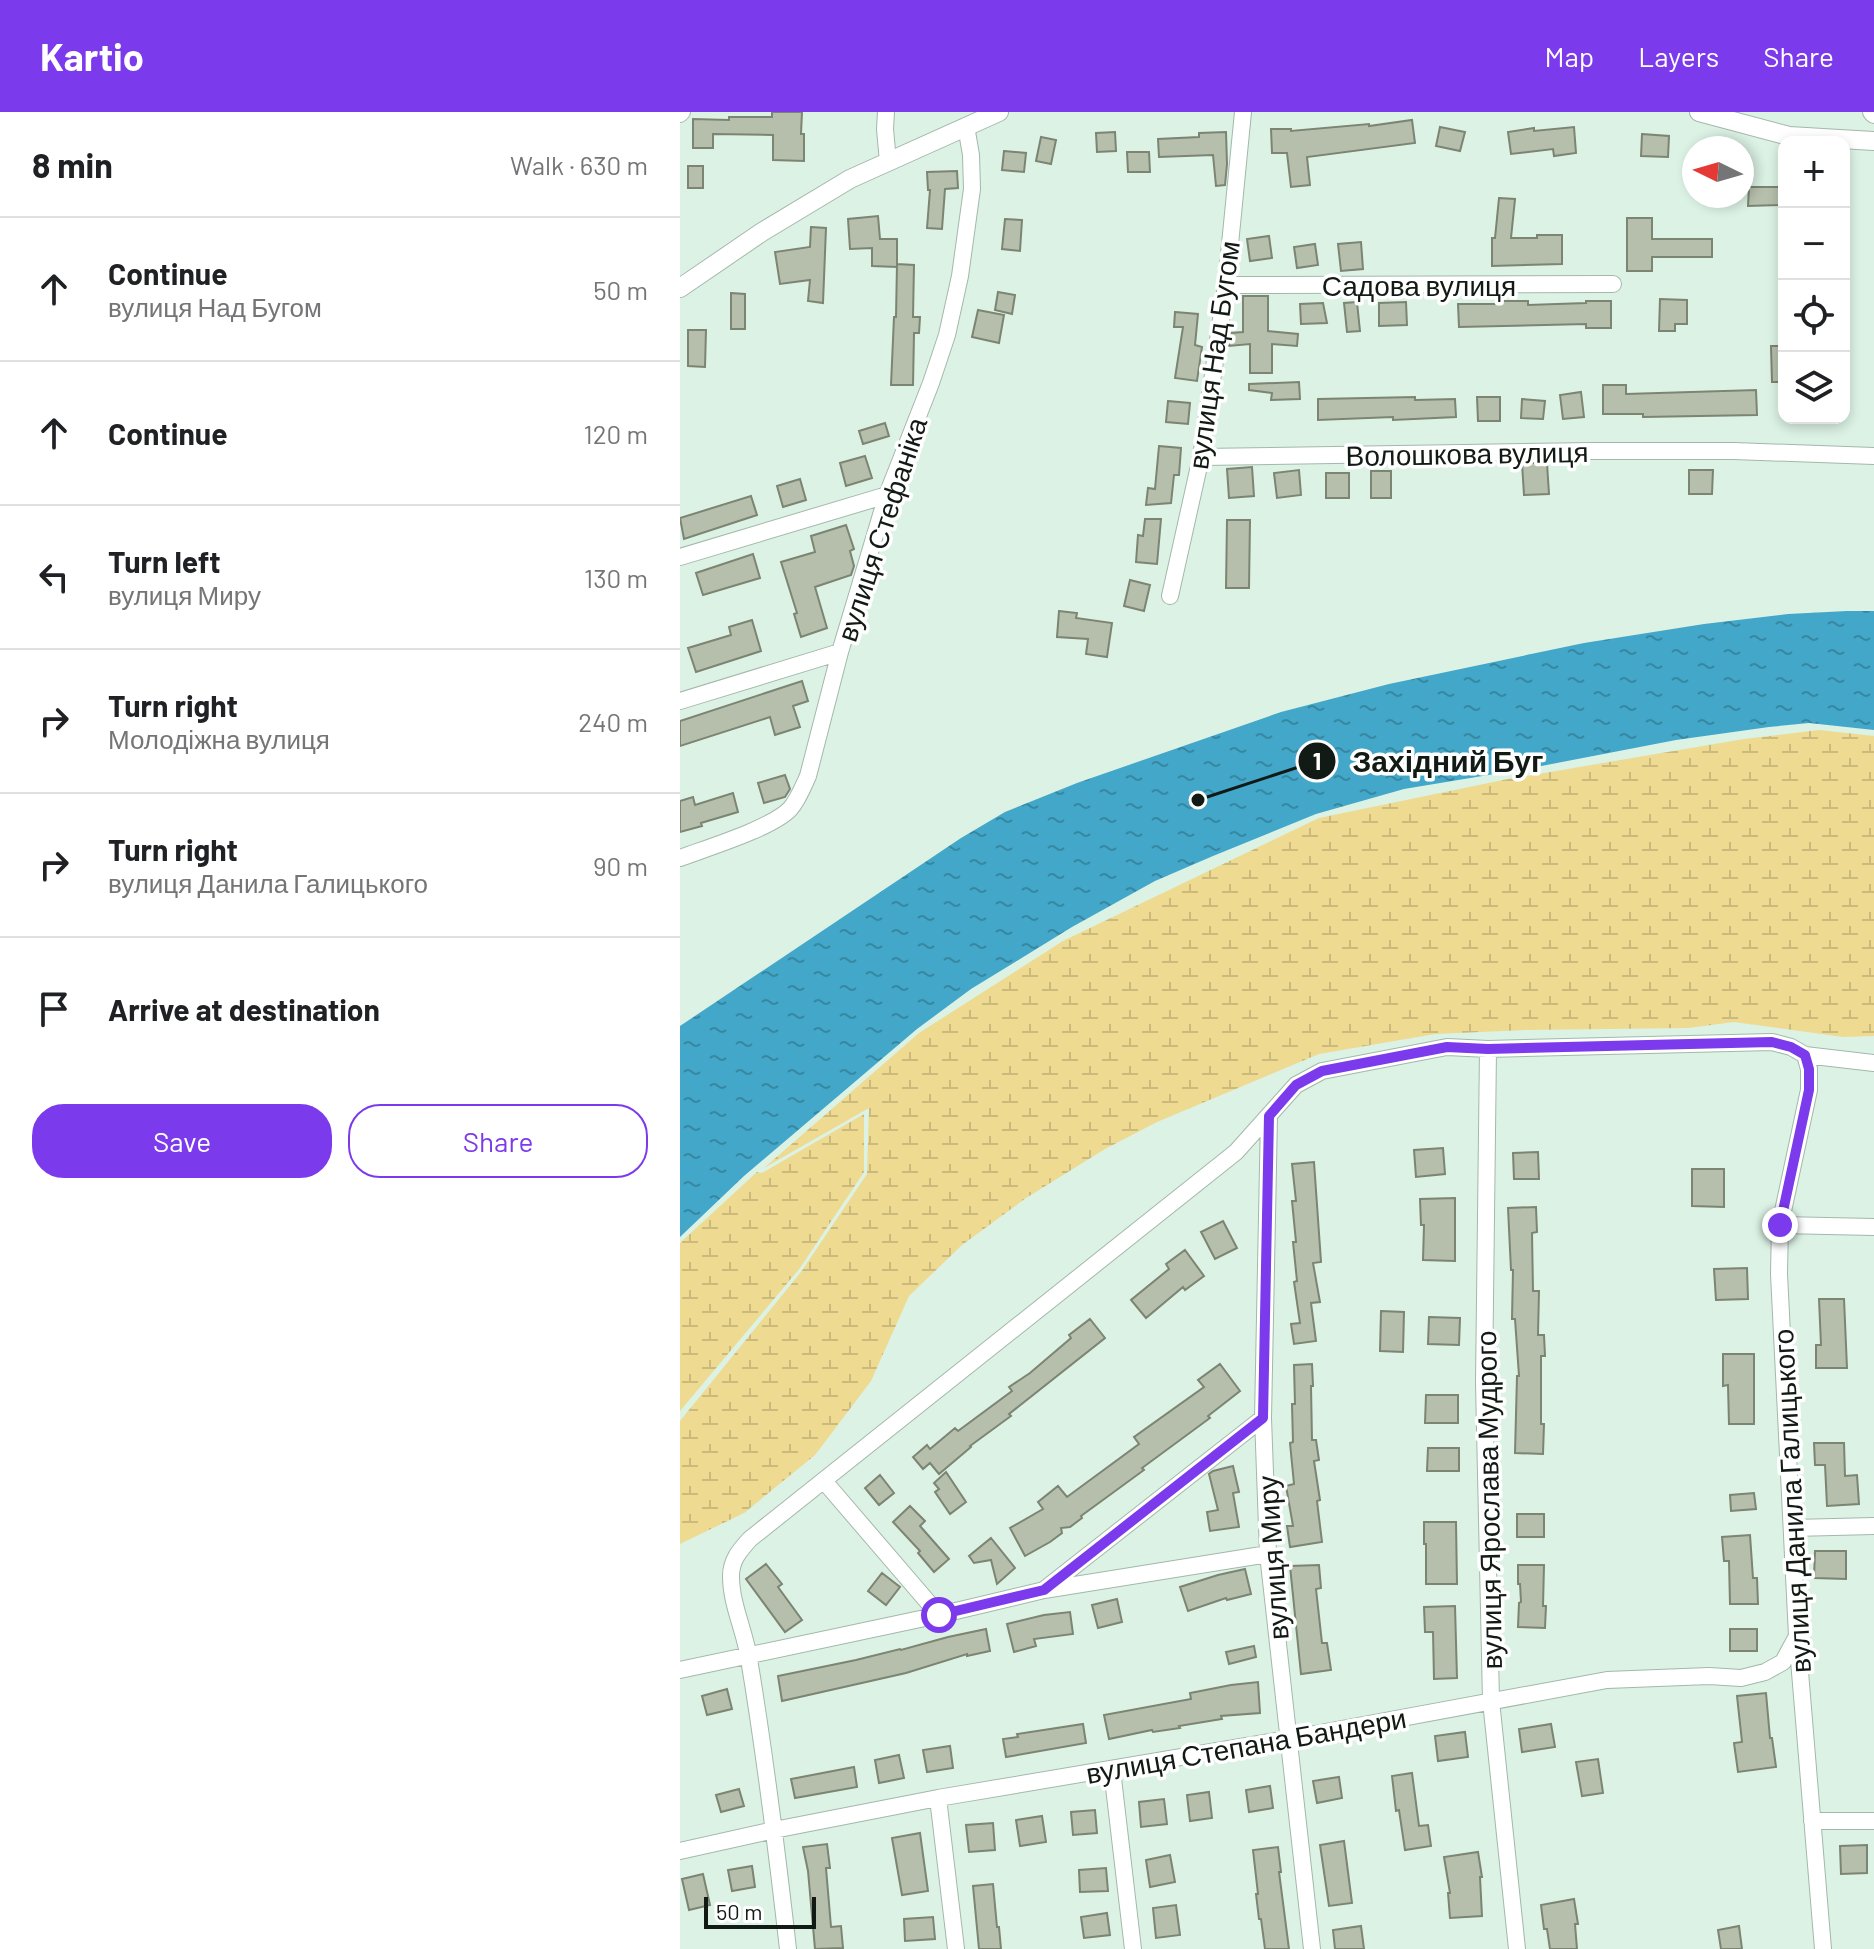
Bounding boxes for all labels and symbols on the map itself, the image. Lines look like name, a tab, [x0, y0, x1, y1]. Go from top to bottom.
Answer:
north arrow	[1682, 136, 1754, 208]
street label: вулиця Над Бугом	[1180, 239, 1246, 471]
street label: Садова вулиця	[1322, 268, 1516, 302]
street label: вулиця Стефаніка	[829, 412, 933, 645]
street label: Волошкова вулиця	[1345, 434, 1589, 472]
callout: Західний Буг	[1297, 734, 1560, 788]
text: Західний Буг	[1353, 742, 1543, 778]
text: 1	[1313, 746, 1321, 775]
route end	[1762, 1207, 1798, 1243]
street label: вулиця Данила Галицького	[1765, 1328, 1817, 1674]
street label: вулиця Ярослава Мудрого	[1468, 1330, 1508, 1670]
street label: вулиця Миру	[1249, 1475, 1295, 1641]
route start	[921, 1597, 957, 1633]
street label: вулиця Степана Бандери	[1083, 1700, 1409, 1790]
scale bar	[704, 1893, 816, 1929]

